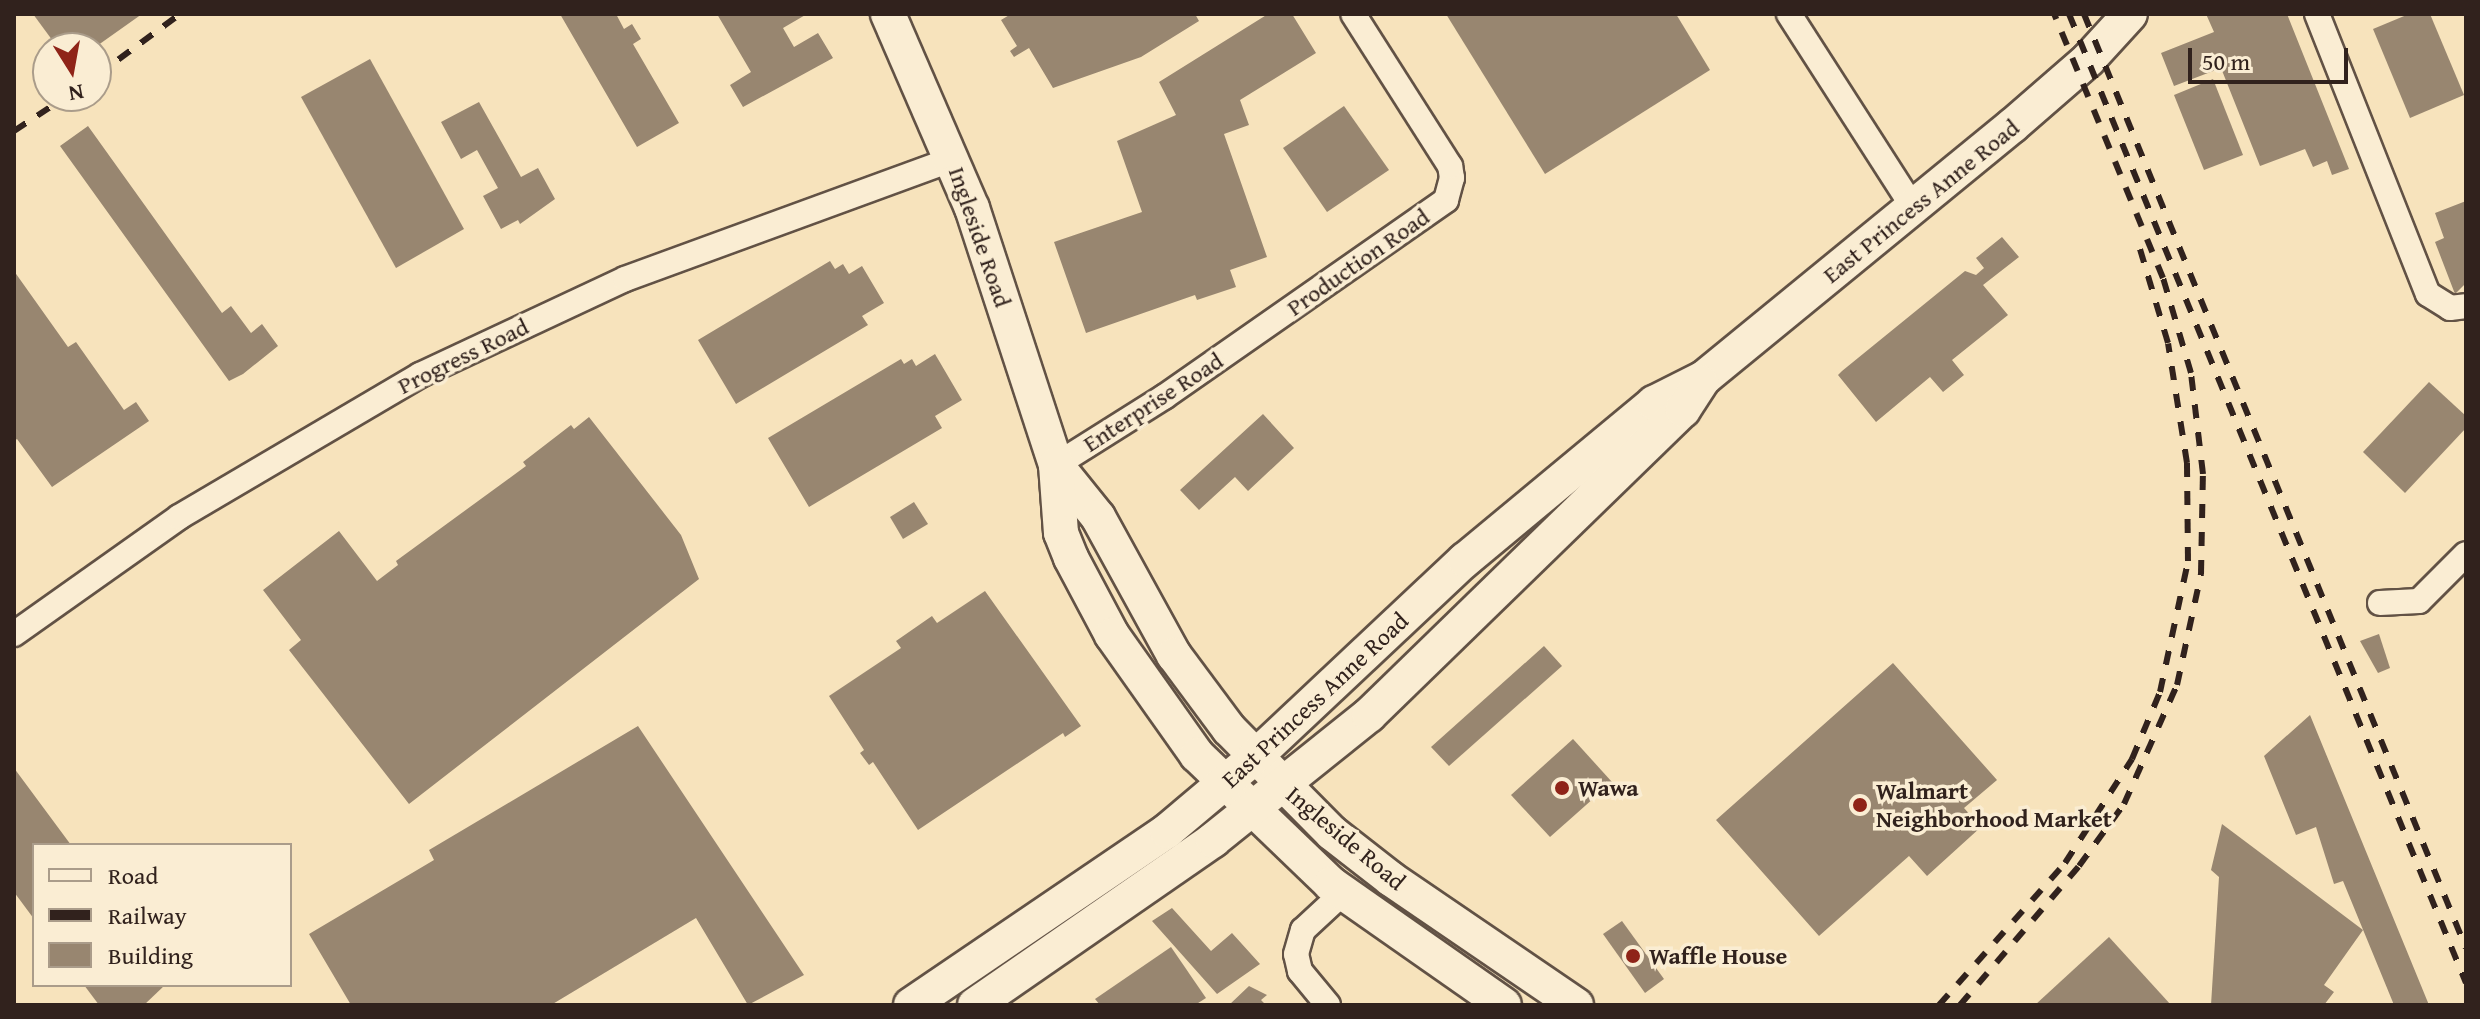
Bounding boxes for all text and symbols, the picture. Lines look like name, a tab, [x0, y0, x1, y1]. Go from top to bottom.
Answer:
north arrow	[32, 32, 112, 112]
scale bar	[2192, 32, 2352, 82]
text: 50 m	[2202, 44, 2250, 79]
text: N	[66, 76, 86, 111]
street label: East Princess Anne Road	[1817, 113, 2025, 289]
street label: Ingleside Road	[943, 163, 1017, 311]
street label: Production Road	[1281, 202, 1435, 322]
street label: Progress Road	[393, 312, 533, 400]
street label: Enterprise Road	[1078, 346, 1228, 458]
street label: East Princess Anne Road	[1216, 606, 1414, 794]
place label: Wawa	[1578, 774, 1639, 802]
place label: Walmart Neighborhood Market	[1876, 777, 2112, 833]
marker: Wawa	[1553, 779, 1571, 797]
street label: Ingleside Road	[1281, 780, 1411, 896]
marker: Walmart Neighborhood Market	[1851, 796, 1869, 814]
legend	[32, 843, 292, 987]
text: Road	[108, 858, 158, 893]
text: Railway	[108, 898, 187, 933]
text: Building	[108, 938, 193, 973]
place label: Waffle House	[1649, 942, 1787, 970]
marker: Waffle House	[1624, 947, 1642, 965]

